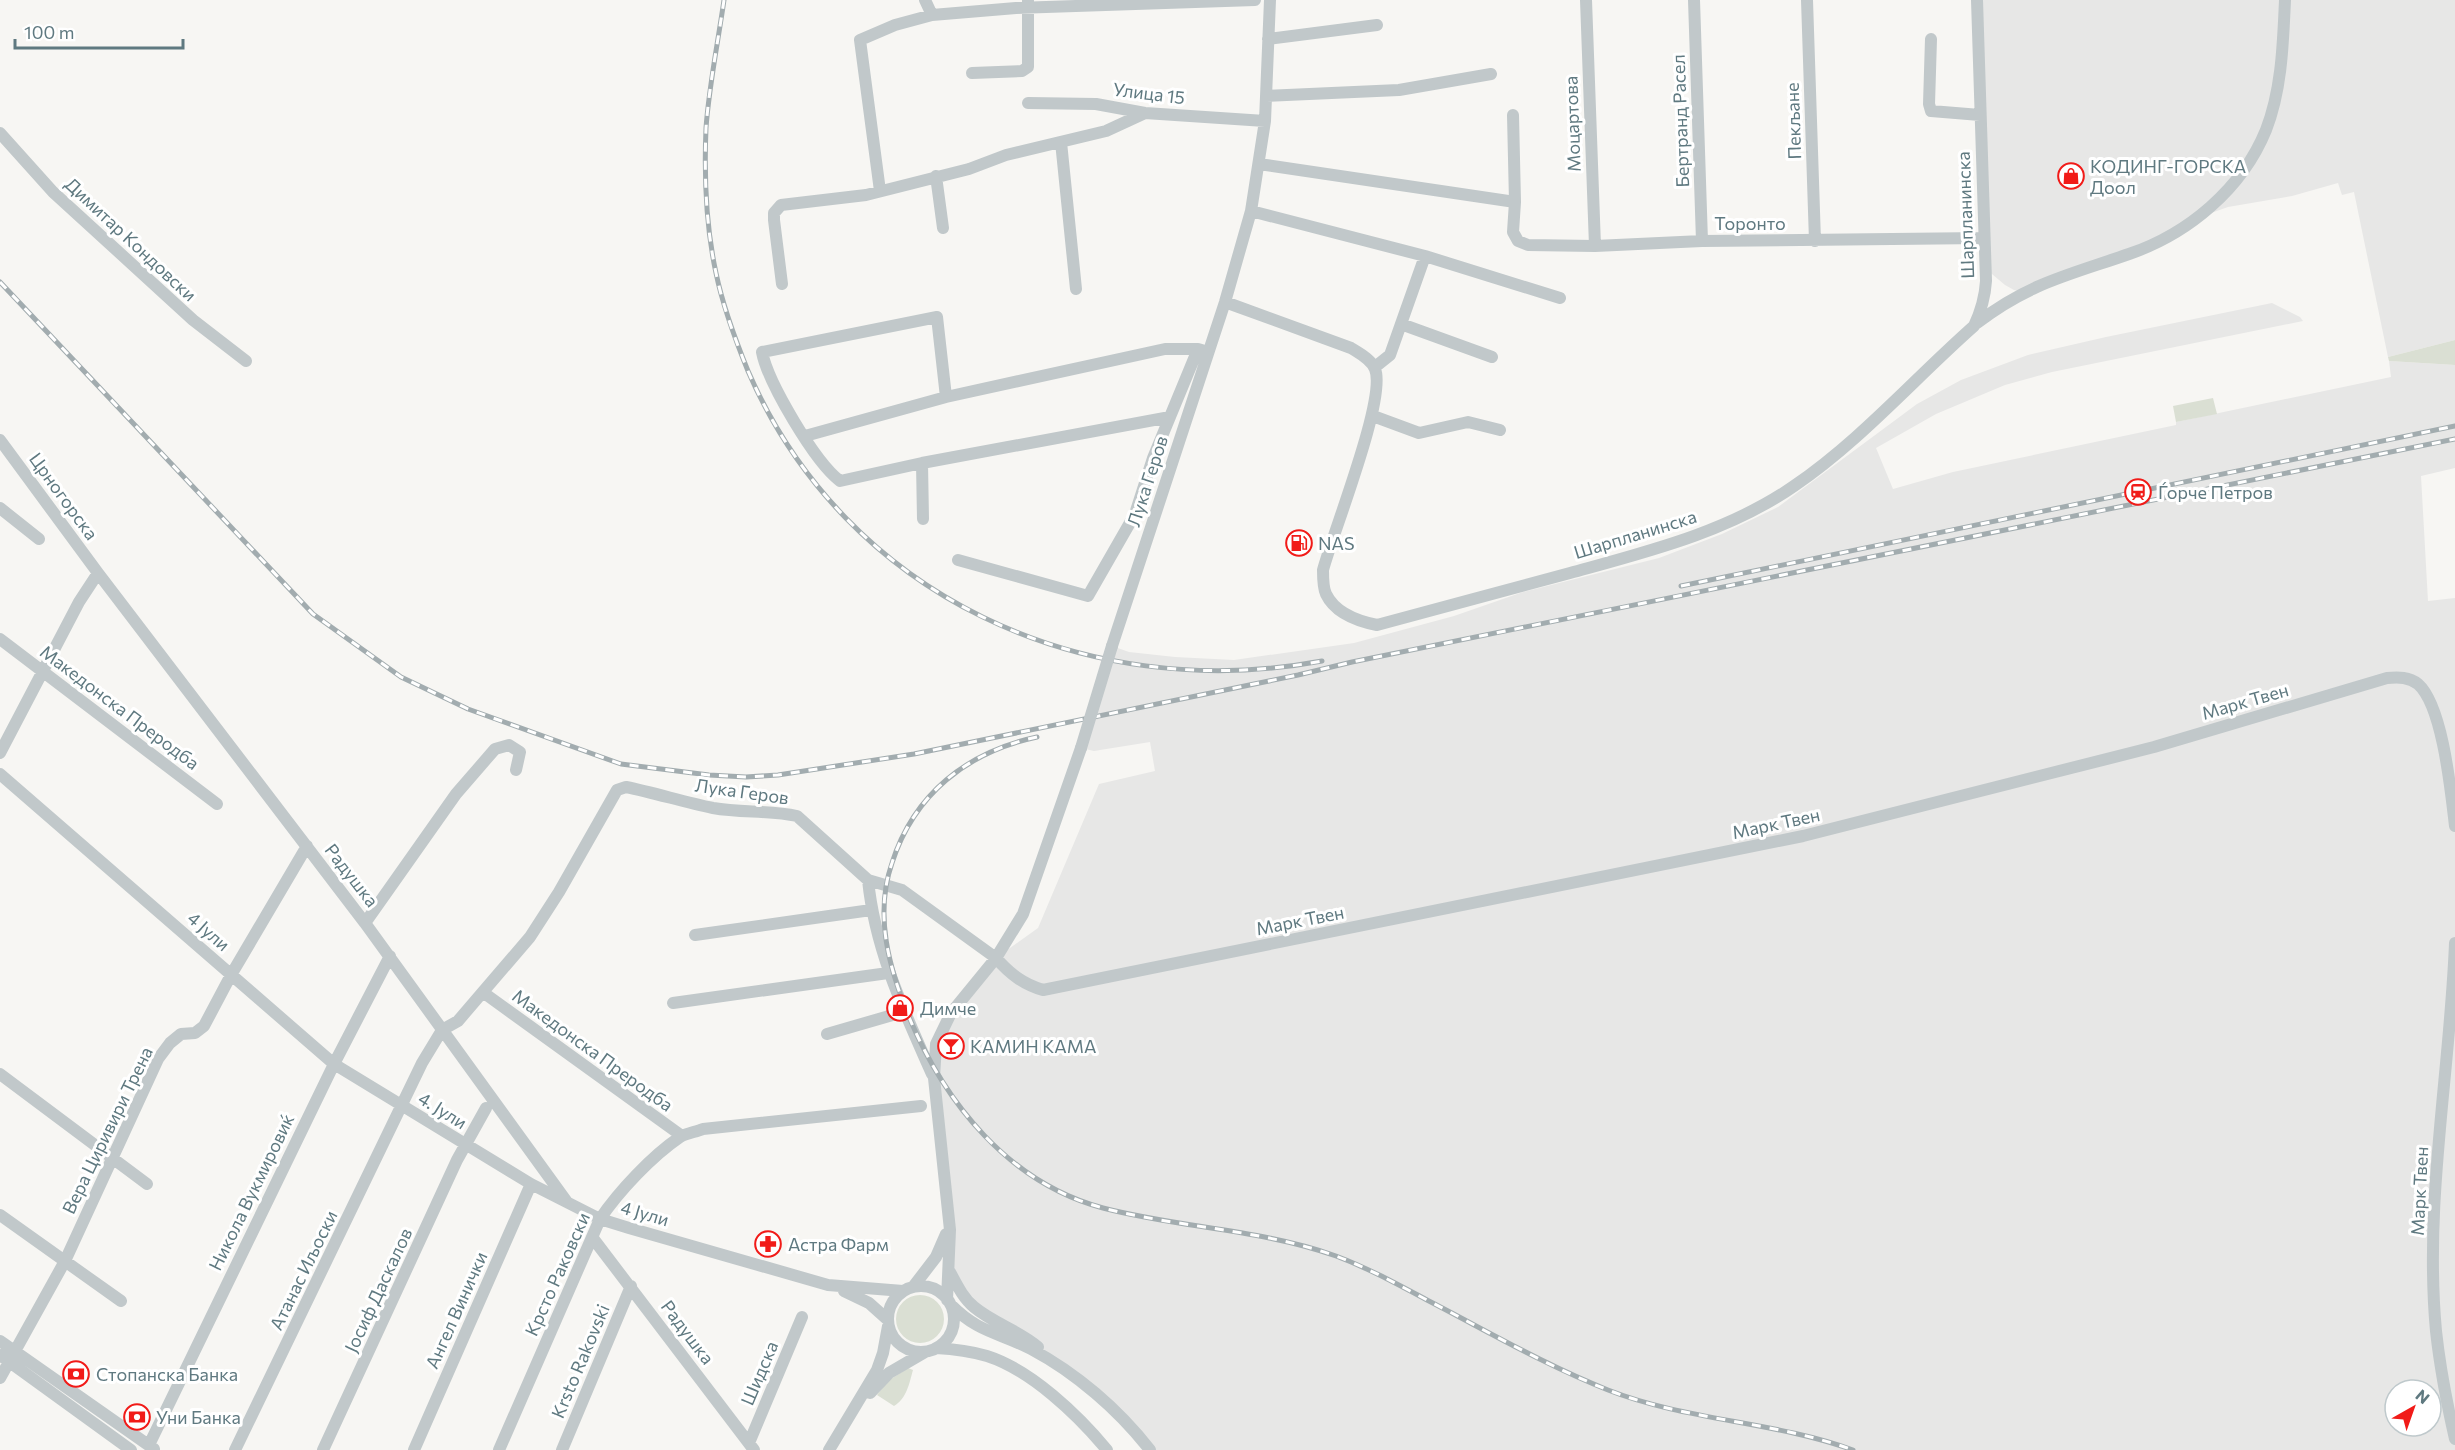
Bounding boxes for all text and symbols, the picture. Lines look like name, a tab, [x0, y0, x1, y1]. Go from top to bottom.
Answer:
scale bar	[15, 12, 183, 50]
text: 100 m	[24, 21, 74, 43]
street label: Бертранд Расел	[1667, 54, 1693, 188]
street label: Моцартова	[1559, 76, 1585, 172]
street label: Улица 15	[1112, 78, 1186, 108]
street label: Пекљане	[1781, 82, 1805, 160]
street label: Шарпланинска	[1952, 151, 1978, 279]
place label: КОДИНГ-ГОРСКА Доол	[2090, 155, 2246, 198]
shop icon: КОДИНГ-ГОРСКА Доол	[2056, 161, 2086, 191]
street label: Димитар Кондовски	[61, 172, 201, 306]
street label: Торонто	[1714, 212, 1786, 234]
street label: Лука Геров	[1122, 433, 1172, 529]
street label: Црногорска	[25, 448, 103, 544]
station icon: Ѓорче Петров	[2123, 477, 2153, 507]
place label: Ѓорче Петров	[2158, 481, 2273, 503]
street label: Шарпланинска	[1571, 505, 1699, 563]
fuel station icon: NAS	[1284, 528, 1314, 558]
place label: NAS	[1318, 532, 1355, 554]
street label: Македонска Преродба	[36, 640, 204, 774]
street label: Марк Твен	[2199, 678, 2291, 724]
street label: Лука Геров	[694, 774, 790, 808]
street label: Марк Твен	[1730, 803, 1822, 843]
street label: Радушка	[320, 839, 384, 911]
street label: Марк Твен	[1254, 901, 1346, 939]
street label: 4 Јули	[183, 907, 235, 955]
street label: Македонска Преродба	[508, 984, 678, 1116]
shop icon: Димче	[885, 993, 915, 1023]
place label: Димче	[920, 997, 976, 1019]
bar icon: КАМИН КАМА	[936, 1031, 966, 1061]
place label: КАМИН КАМА	[970, 1035, 1096, 1057]
street label: Вера Циривири Трена	[57, 1043, 157, 1217]
street label: 4. Јули	[415, 1087, 471, 1133]
street label: Никола Вукмировиќ	[204, 1110, 299, 1274]
street label: Марк Твен	[2406, 1146, 2432, 1236]
street label: 4 Јули	[618, 1196, 672, 1230]
street label: Aтанас Иљоски	[265, 1207, 341, 1333]
street label: Крсто Раковски	[520, 1209, 594, 1339]
street label: Јосиф Даскалов	[340, 1224, 416, 1356]
pharmacy icon: Астра Фарм	[753, 1229, 783, 1259]
place label: Астра Фарм	[788, 1233, 889, 1255]
street label: Ангел Винички	[420, 1248, 492, 1372]
street label: Радушка	[657, 1296, 719, 1368]
street label: Krsto Rakovski	[546, 1301, 614, 1421]
street label: Шидска	[736, 1338, 782, 1408]
bank icon: Стопанска Банка	[61, 1359, 91, 1389]
place label: Стопанска Банка	[96, 1363, 238, 1385]
north arrow	[2383, 1378, 2443, 1438]
text: N	[2412, 1385, 2434, 1407]
bank icon: Уни Банка	[122, 1402, 152, 1432]
place label: Уни Банка	[156, 1406, 241, 1428]

